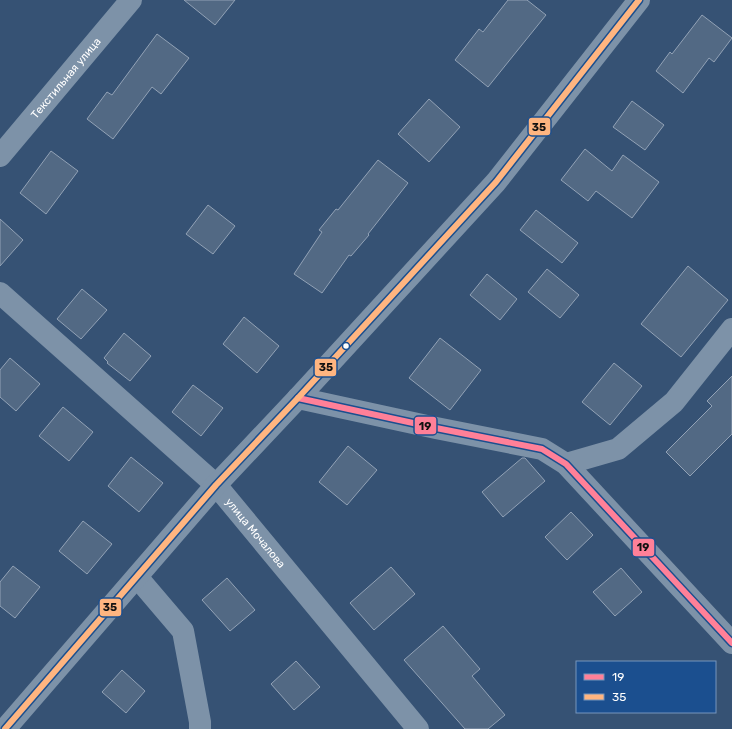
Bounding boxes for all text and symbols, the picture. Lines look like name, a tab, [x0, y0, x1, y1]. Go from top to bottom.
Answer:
street label: Текстильная улица	[28, 35, 103, 121]
line badge: 35	[528, 117, 551, 136]
text: 35	[532, 121, 546, 134]
unlabelled marker	[341, 341, 351, 351]
line badge: 35	[314, 358, 337, 377]
text: 35	[319, 361, 333, 374]
line badge: 19	[414, 416, 437, 435]
text: 19	[419, 420, 431, 433]
street label: улица Мочалова	[223, 495, 288, 570]
line badge: 19	[632, 538, 655, 557]
text: 19	[637, 541, 649, 554]
line badge: 35	[99, 598, 122, 617]
text: 35	[103, 601, 117, 614]
legend	[576, 661, 716, 713]
text: 19	[612, 670, 624, 684]
text: 35	[612, 690, 626, 704]

